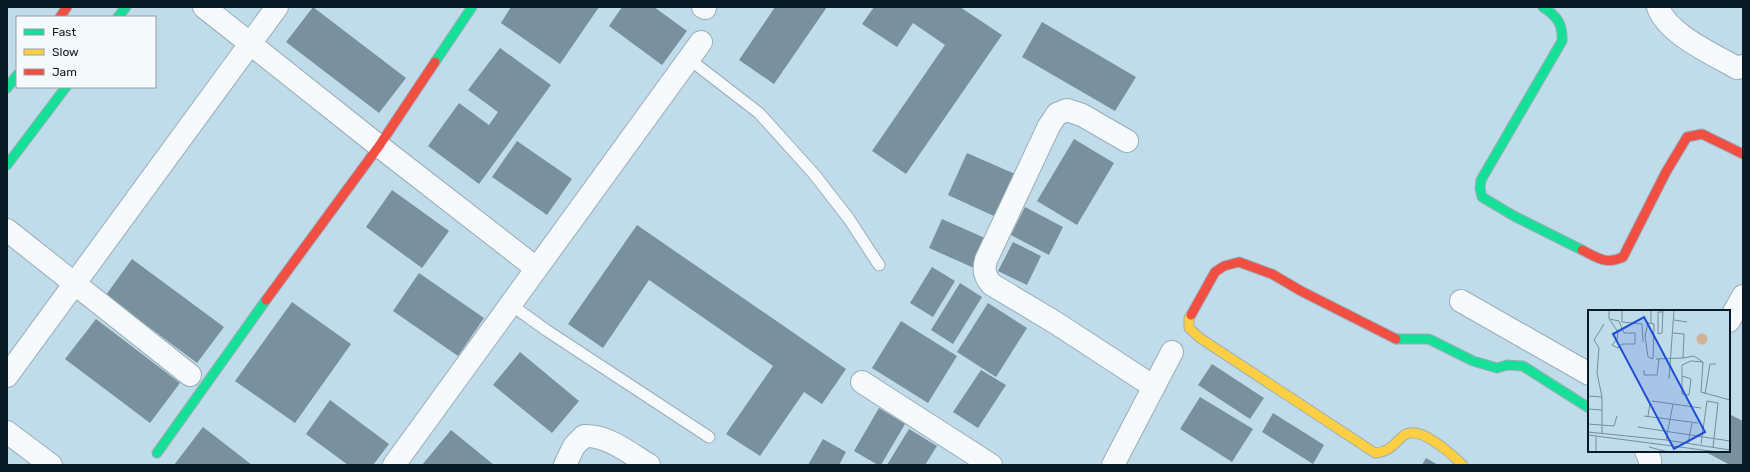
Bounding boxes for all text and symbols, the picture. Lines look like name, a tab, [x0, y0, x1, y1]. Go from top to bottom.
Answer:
legend	[16, 16, 156, 88]
text: Fast	[52, 25, 76, 39]
text: Slow	[52, 45, 79, 59]
text: Jam	[52, 65, 77, 79]
inset map	[1588, 310, 1730, 452]

